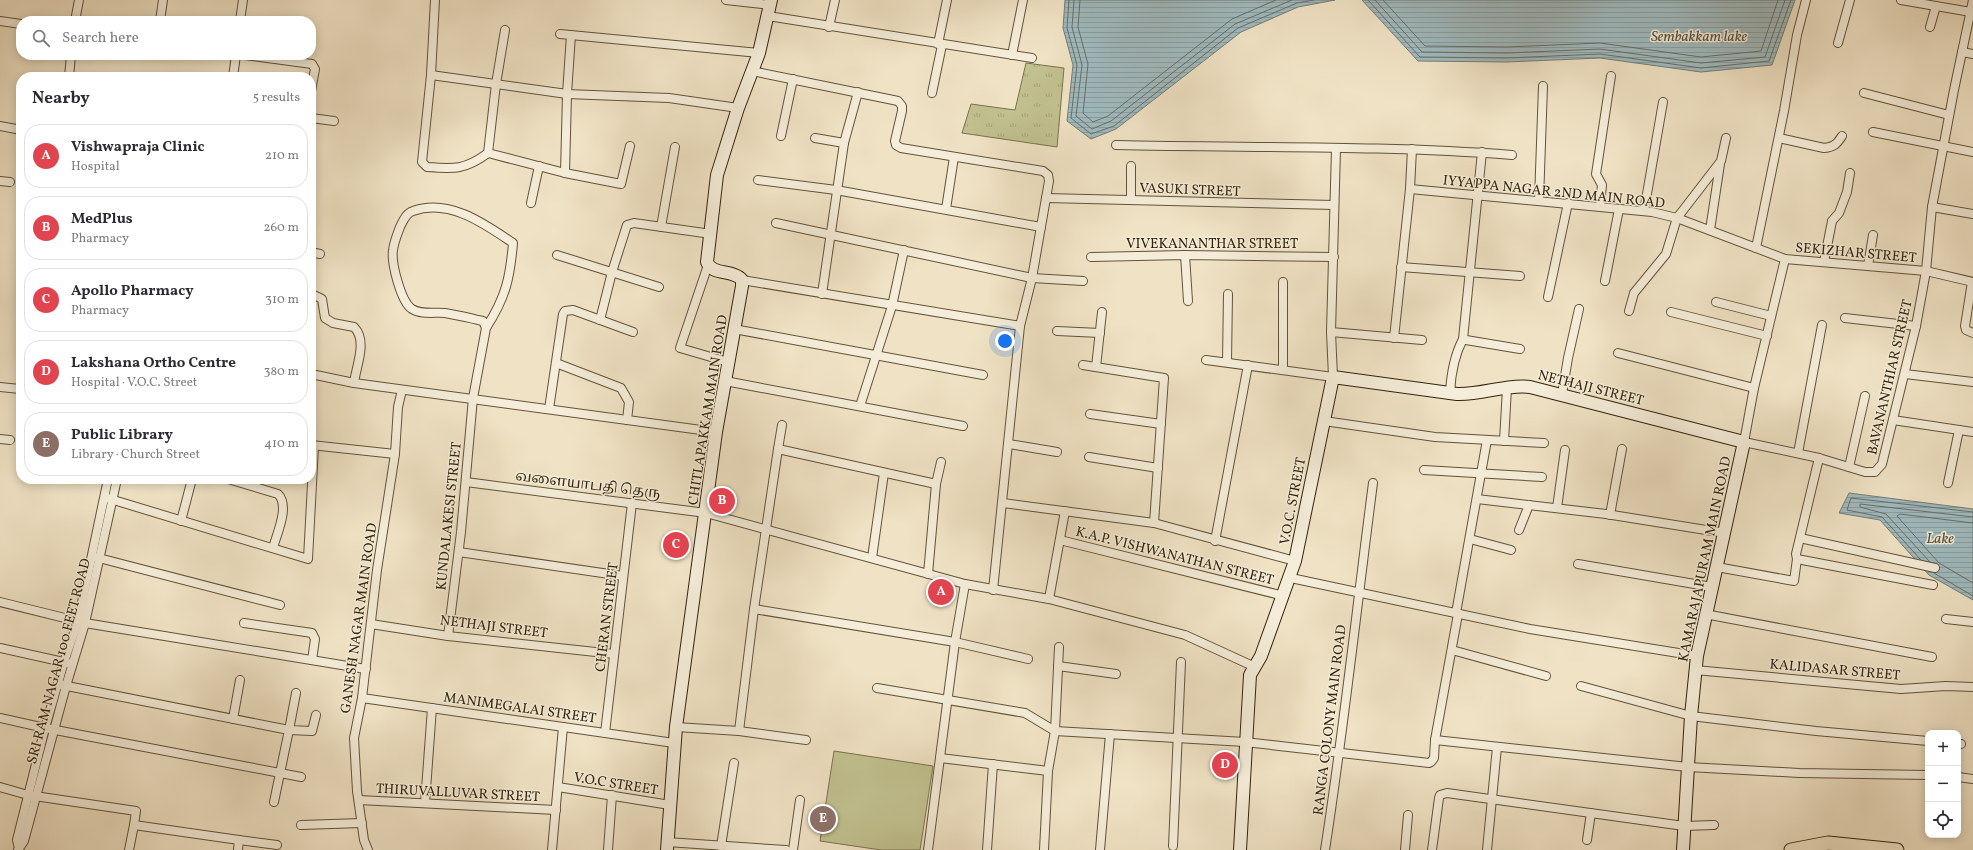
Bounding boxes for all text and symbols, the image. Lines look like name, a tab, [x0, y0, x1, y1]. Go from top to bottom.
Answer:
search box	[16, 16, 316, 60]
icon: search	[30, 27, 52, 49]
water label: Sembakkam lake	[1651, 27, 1748, 48]
text: Search here	[62, 28, 139, 49]
text: Nearby	[32, 87, 90, 110]
text: 5 results	[253, 89, 300, 107]
text: Vishwapraja Clinic	[71, 137, 204, 158]
text: A	[41, 147, 51, 165]
text: 210 m	[265, 147, 299, 165]
text: Hospital	[71, 158, 120, 176]
street label: IYYAPPA NAGAR 2ND MAIN ROAD	[1442, 171, 1666, 214]
street label: VASUKI STREET	[1139, 179, 1241, 202]
text: MedPlus	[71, 209, 133, 230]
text: B	[42, 219, 50, 237]
text: 260 m	[264, 219, 299, 237]
text: Pharmacy	[71, 230, 129, 248]
street label: VIVEKANANTHAR STREET	[1126, 235, 1298, 254]
street label: SEKIZHAR STREET	[1795, 239, 1917, 268]
text: Apollo Pharmacy	[71, 281, 194, 302]
text: C	[42, 291, 50, 309]
text: 310 m	[265, 291, 299, 309]
street label: BAVANANTHIAR STREET	[1863, 298, 1918, 457]
text: Pharmacy	[71, 302, 129, 320]
street label: CHITLAPAKKAM MAIN ROAD	[684, 314, 733, 507]
your location	[995, 331, 1015, 351]
text: Lakshana Ortho Centre	[71, 353, 236, 374]
text: D	[41, 363, 51, 381]
text: 380 m	[264, 363, 299, 381]
street label: NETHAJI STREET	[1536, 366, 1646, 411]
text: Hospital · V.O.C. Street	[71, 374, 197, 392]
text: Public Library	[71, 425, 173, 446]
text: E	[42, 435, 50, 453]
text: 410 m	[264, 435, 299, 453]
street label: KUNDALAKESI STREET	[432, 441, 467, 591]
text: Library · Church Street	[71, 446, 200, 464]
street label: KAMARAJAPURAM MAIN ROAD	[1674, 455, 1737, 664]
street label: V.O.C. STREET	[1276, 456, 1311, 547]
street label: வளையாபதி தெரு	[514, 467, 661, 504]
pin: B	[709, 486, 735, 516]
street label: GANESH NAGAR MAIN ROAD	[337, 522, 382, 715]
street label: K.A.P. VISHWANATHAN STREET	[1074, 523, 1276, 590]
water label: Lake	[1926, 529, 1954, 550]
pin: C	[663, 530, 689, 560]
street label: SRI RAM NAGAR 100 FEET ROAD	[23, 557, 96, 766]
street label: CHERAN STREET	[591, 561, 624, 673]
pin: A	[928, 577, 954, 607]
street label: NETHAJI STREET	[439, 611, 549, 644]
street label: RANGA COLONY MAIN ROAD	[1309, 624, 1352, 816]
street label: KALIDASAR STREET	[1769, 655, 1901, 686]
street label: MANIMEGALAI STREET	[442, 688, 597, 729]
map controls	[1925, 730, 1961, 838]
button: +	[1925, 730, 1961, 766]
pin: D	[1212, 750, 1238, 780]
button: −	[1925, 766, 1961, 802]
street label: V.O.C STREET	[572, 768, 659, 801]
street label: THIRUVALLUVAR STREET	[375, 780, 540, 807]
button: locate	[1925, 802, 1961, 838]
pin: E	[810, 804, 836, 834]

